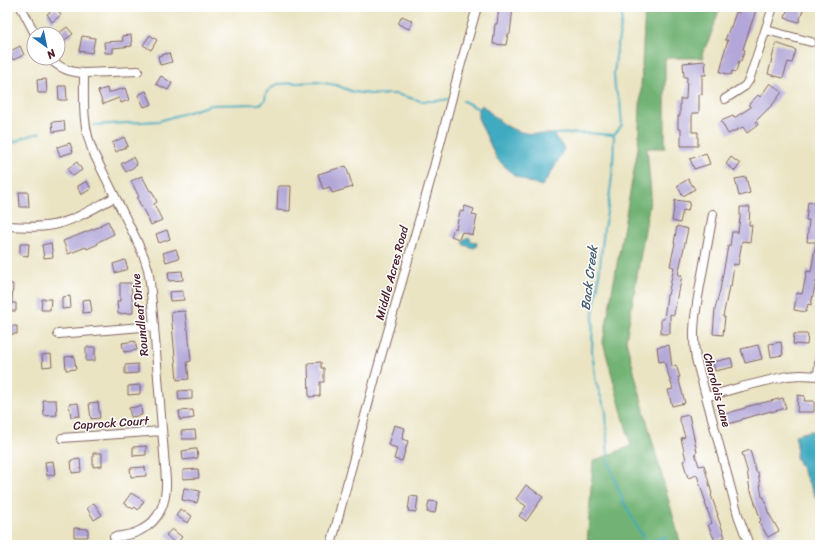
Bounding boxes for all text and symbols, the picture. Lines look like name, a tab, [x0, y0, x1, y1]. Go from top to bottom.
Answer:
north arrow	[26, 26, 66, 66]
text: N	[42, 43, 60, 64]
street label: Middle Acres Road	[369, 222, 416, 323]
water label: Back Creek	[574, 242, 605, 312]
street label: Roundleaf Drive	[125, 272, 155, 357]
street label: Charolais Lane	[697, 350, 738, 430]
street label: Caprock Court	[72, 409, 151, 437]

